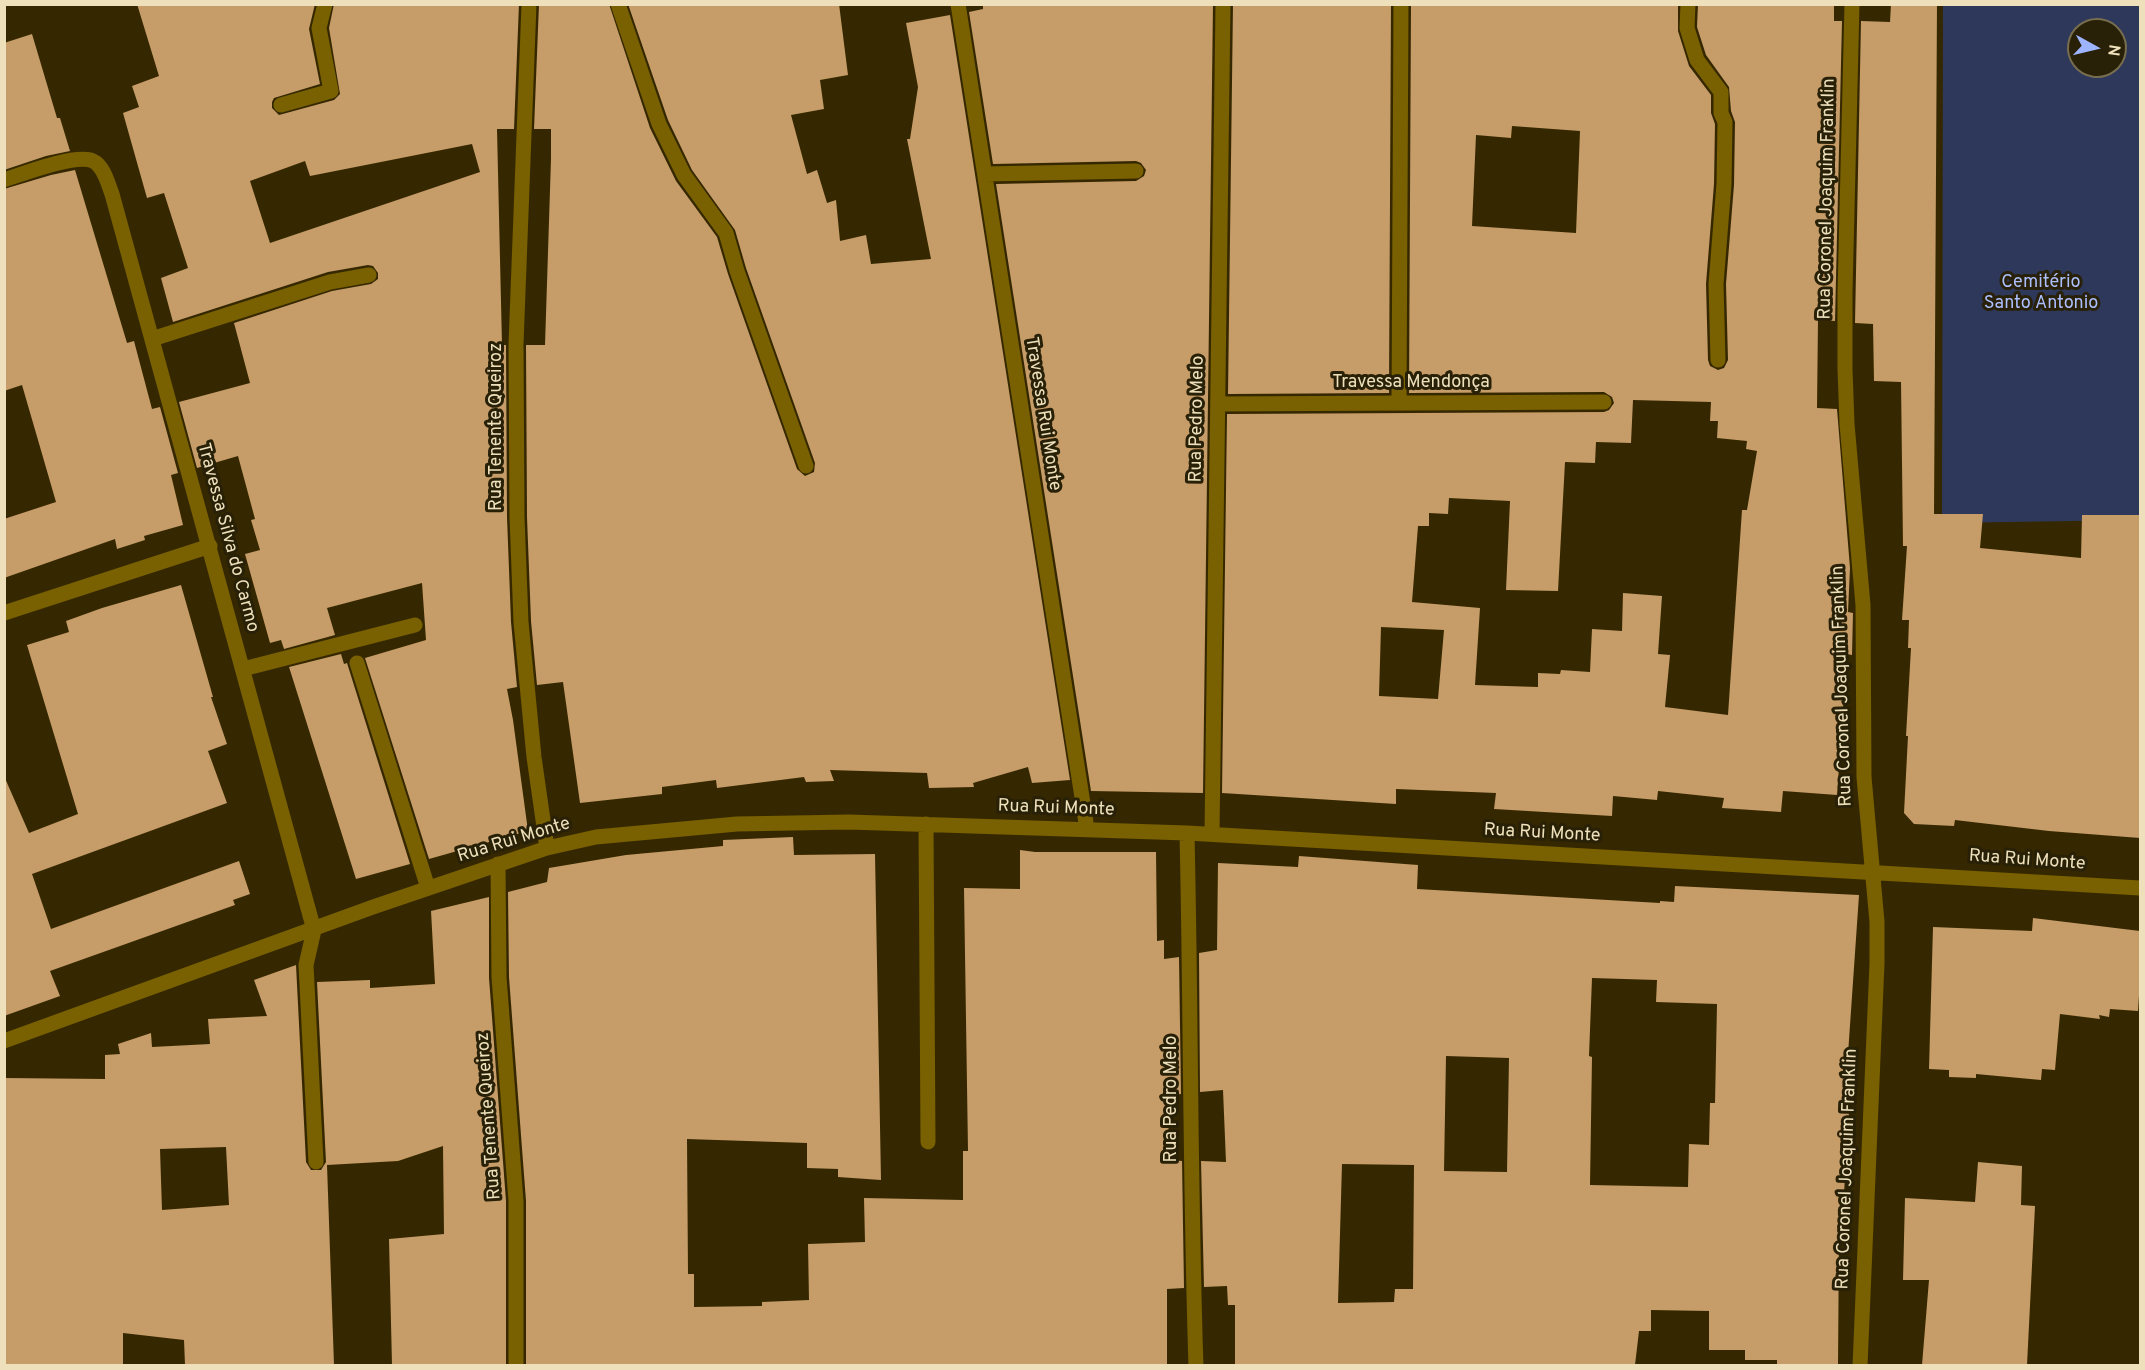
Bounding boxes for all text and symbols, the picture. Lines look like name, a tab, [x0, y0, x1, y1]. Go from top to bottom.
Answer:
north arrow	[2067, 18, 2127, 78]
text: N	[2102, 43, 2124, 57]
street label: Rua Coronel Joaquim Franklin	[1815, 78, 1841, 320]
park label: Cemitério Santo Antonio	[1984, 272, 2098, 314]
street label: Travessa Rui Monte	[1019, 336, 1065, 492]
street label: Rua Tenente Queiroz	[486, 343, 508, 511]
street label: Rua Pedro Melo	[1186, 355, 1210, 483]
street label: Travessa Mendonça	[1332, 372, 1490, 394]
street label: Travessa Silva do Carmo	[191, 441, 263, 635]
street label: Rua Coronel Joaquim Franklin	[1828, 565, 1858, 807]
street label: Rua Rui Monte	[997, 796, 1115, 822]
street label: Rua Rui Monte	[455, 814, 573, 868]
street label: Rua Rui Monte	[1483, 820, 1601, 848]
street label: Rua Rui Monte	[1968, 846, 2086, 876]
street label: Rua Tenente Queiroz	[473, 1031, 507, 1201]
street label: Rua Pedro Melo	[1161, 1036, 1183, 1162]
street label: Rua Coronel Joaquim Franklin	[1833, 1048, 1863, 1290]

